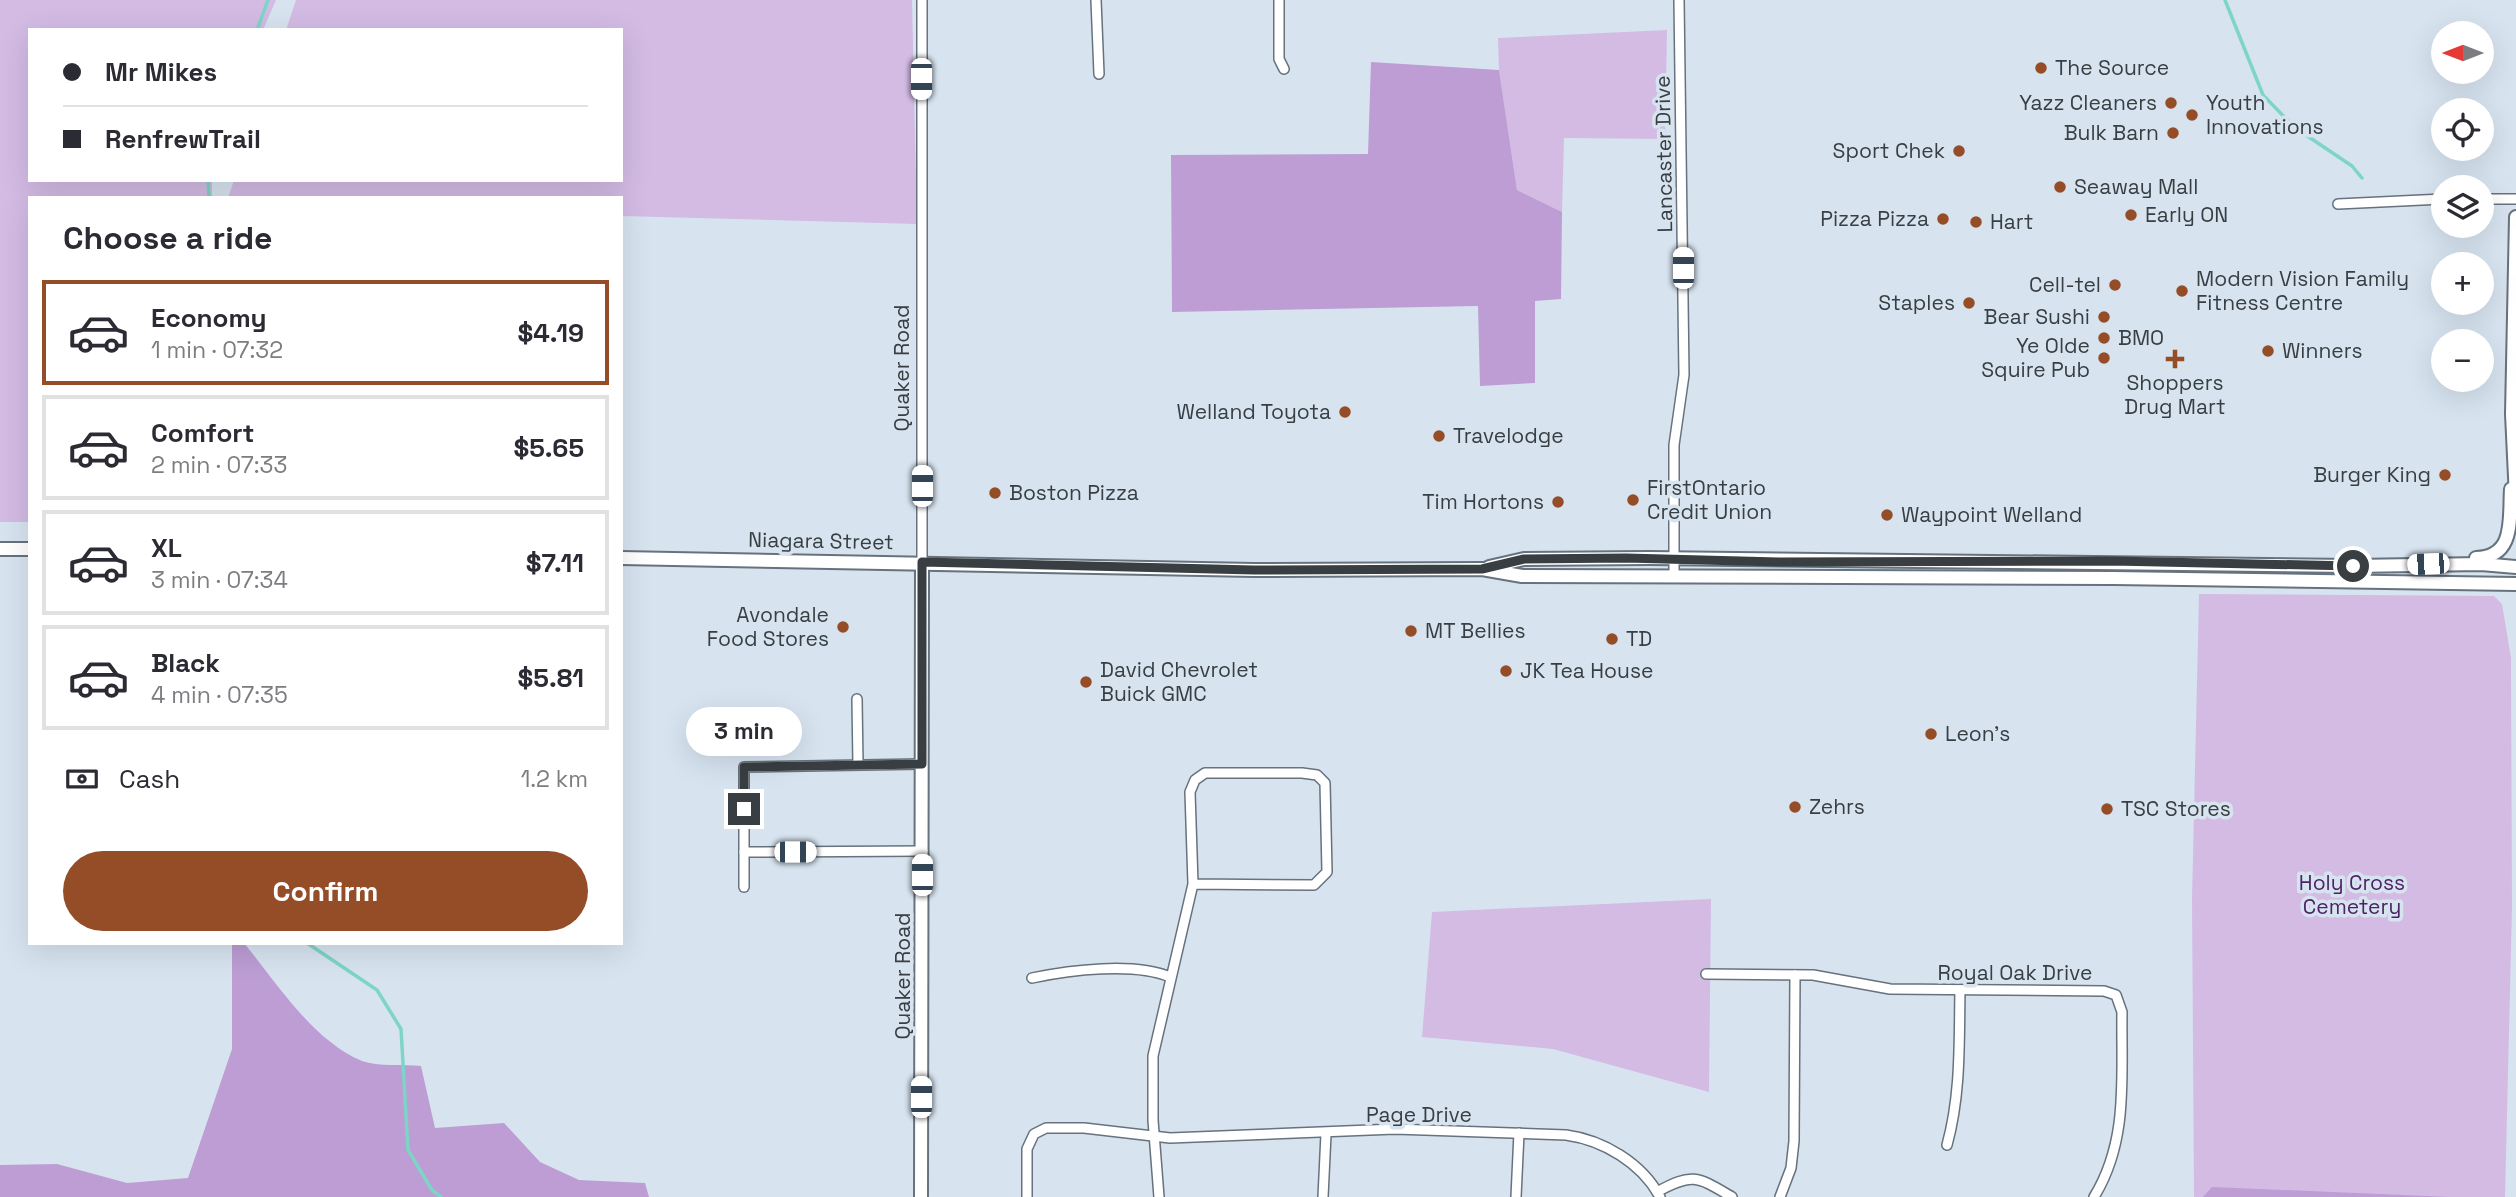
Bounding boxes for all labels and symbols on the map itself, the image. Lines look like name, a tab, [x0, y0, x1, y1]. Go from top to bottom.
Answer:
north arrow	[2431, 21, 2494, 84]
place label: The Source	[2055, 54, 2169, 81]
car	[911, 58, 932, 100]
marker: The Source	[2033, 60, 2049, 76]
street label: Lancaster Drive	[1649, 75, 1678, 233]
place label: Yazz Cleaners	[2019, 89, 2157, 116]
place label: Youth Innovations	[2206, 89, 2324, 140]
marker: Yazz Cleaners	[2163, 95, 2179, 111]
marker: Youth Innovations	[2184, 107, 2200, 123]
place label: Bulk Barn	[2064, 119, 2159, 146]
marker: Bulk Barn	[2165, 125, 2181, 141]
place label: Sport Chek	[1833, 137, 1945, 164]
marker: Sport Chek	[1951, 143, 1967, 159]
place label: Seaway Mall	[2074, 173, 2198, 200]
marker: Seaway Mall	[2052, 179, 2068, 195]
place label: Early ON	[2145, 201, 2228, 228]
place label: Pizza Pizza	[1820, 205, 1929, 232]
marker: Early ON	[2123, 207, 2139, 223]
place label: Hart	[1990, 208, 2033, 235]
marker: Pizza Pizza	[1935, 211, 1951, 227]
marker: Hart	[1968, 214, 1984, 230]
car	[1673, 247, 1694, 289]
place label: Modern Vision Family Fitness Centre	[2196, 265, 2409, 316]
place label: Cell-tel	[2029, 271, 2101, 298]
marker: Cell-tel	[2107, 277, 2123, 293]
marker: Modern Vision Family Fitness Centre	[2174, 283, 2190, 299]
place label: Staples	[1878, 289, 1955, 316]
marker: Staples	[1961, 295, 1977, 311]
place label: Bear Sushi	[1984, 303, 2090, 330]
street label: Quaker Road	[888, 304, 915, 432]
marker: Bear Sushi	[2096, 309, 2112, 325]
place label: BMO	[2118, 324, 2164, 351]
marker: BMO	[2096, 330, 2112, 346]
place label: Ye Olde Squire Pub	[1981, 332, 2090, 383]
place label: Winners	[2282, 337, 2362, 364]
marker: Winners	[2260, 343, 2276, 359]
marker: Ye Olde Squire Pub	[2096, 350, 2112, 366]
marker: Shoppers Drug Mart	[2167, 351, 2183, 367]
place label: Shoppers Drug Mart	[2124, 369, 2226, 420]
place label: Welland Toyota	[1177, 398, 1331, 425]
marker: Welland Toyota	[1337, 404, 1353, 420]
place label: Travelodge	[1453, 422, 1564, 449]
marker: Travelodge	[1431, 428, 1447, 444]
place label: Burger King	[2313, 461, 2431, 488]
car	[912, 465, 933, 507]
marker: Burger King	[2437, 467, 2453, 483]
place label: FirstOntario Credit Union	[1647, 474, 1772, 525]
place label: Boston Pizza	[1009, 479, 1139, 506]
marker: Boston Pizza	[987, 485, 1003, 501]
place label: Tim Hortons	[1422, 488, 1544, 515]
marker: FirstOntario Credit Union	[1625, 492, 1641, 508]
marker: Tim Hortons	[1550, 494, 1566, 510]
place label: Waypoint Welland	[1901, 501, 2082, 528]
marker: Waypoint Welland	[1879, 507, 1895, 523]
street label: Niagara Street	[748, 526, 894, 555]
route start	[2337, 550, 2369, 582]
car	[2407, 553, 2450, 575]
place label: Avondale Food Stores	[707, 601, 829, 652]
place label: MT Bellies	[1425, 617, 1526, 644]
marker: Avondale Food Stores	[835, 619, 851, 635]
marker: MT Bellies	[1403, 623, 1419, 639]
place label: TD	[1626, 625, 1652, 652]
marker: TD	[1604, 631, 1620, 647]
place label: David Chevrolet Buick GMC	[1100, 656, 1258, 707]
place label: JK Tea House	[1520, 657, 1653, 684]
marker: JK Tea House	[1498, 663, 1514, 679]
marker: David Chevrolet Buick GMC	[1078, 674, 1094, 690]
callout: 3 min	[686, 708, 802, 756]
place label: Leon's	[1945, 720, 2010, 747]
marker: Leon's	[1923, 726, 1939, 742]
route end	[728, 793, 760, 825]
place label: Zehrs	[1809, 793, 1865, 820]
place label: TSC Stores	[2121, 795, 2231, 822]
marker: Zehrs	[1787, 799, 1803, 815]
marker: TSC Stores	[2099, 801, 2115, 817]
car	[775, 842, 817, 863]
car	[912, 854, 933, 896]
park label: Holy Cross Cemetery	[2299, 869, 2405, 920]
street label: Quaker Road	[889, 912, 916, 1040]
street label: Royal Oak Drive	[1938, 959, 2092, 986]
car	[911, 1076, 932, 1118]
street label: Page Drive	[1366, 1101, 1472, 1128]

